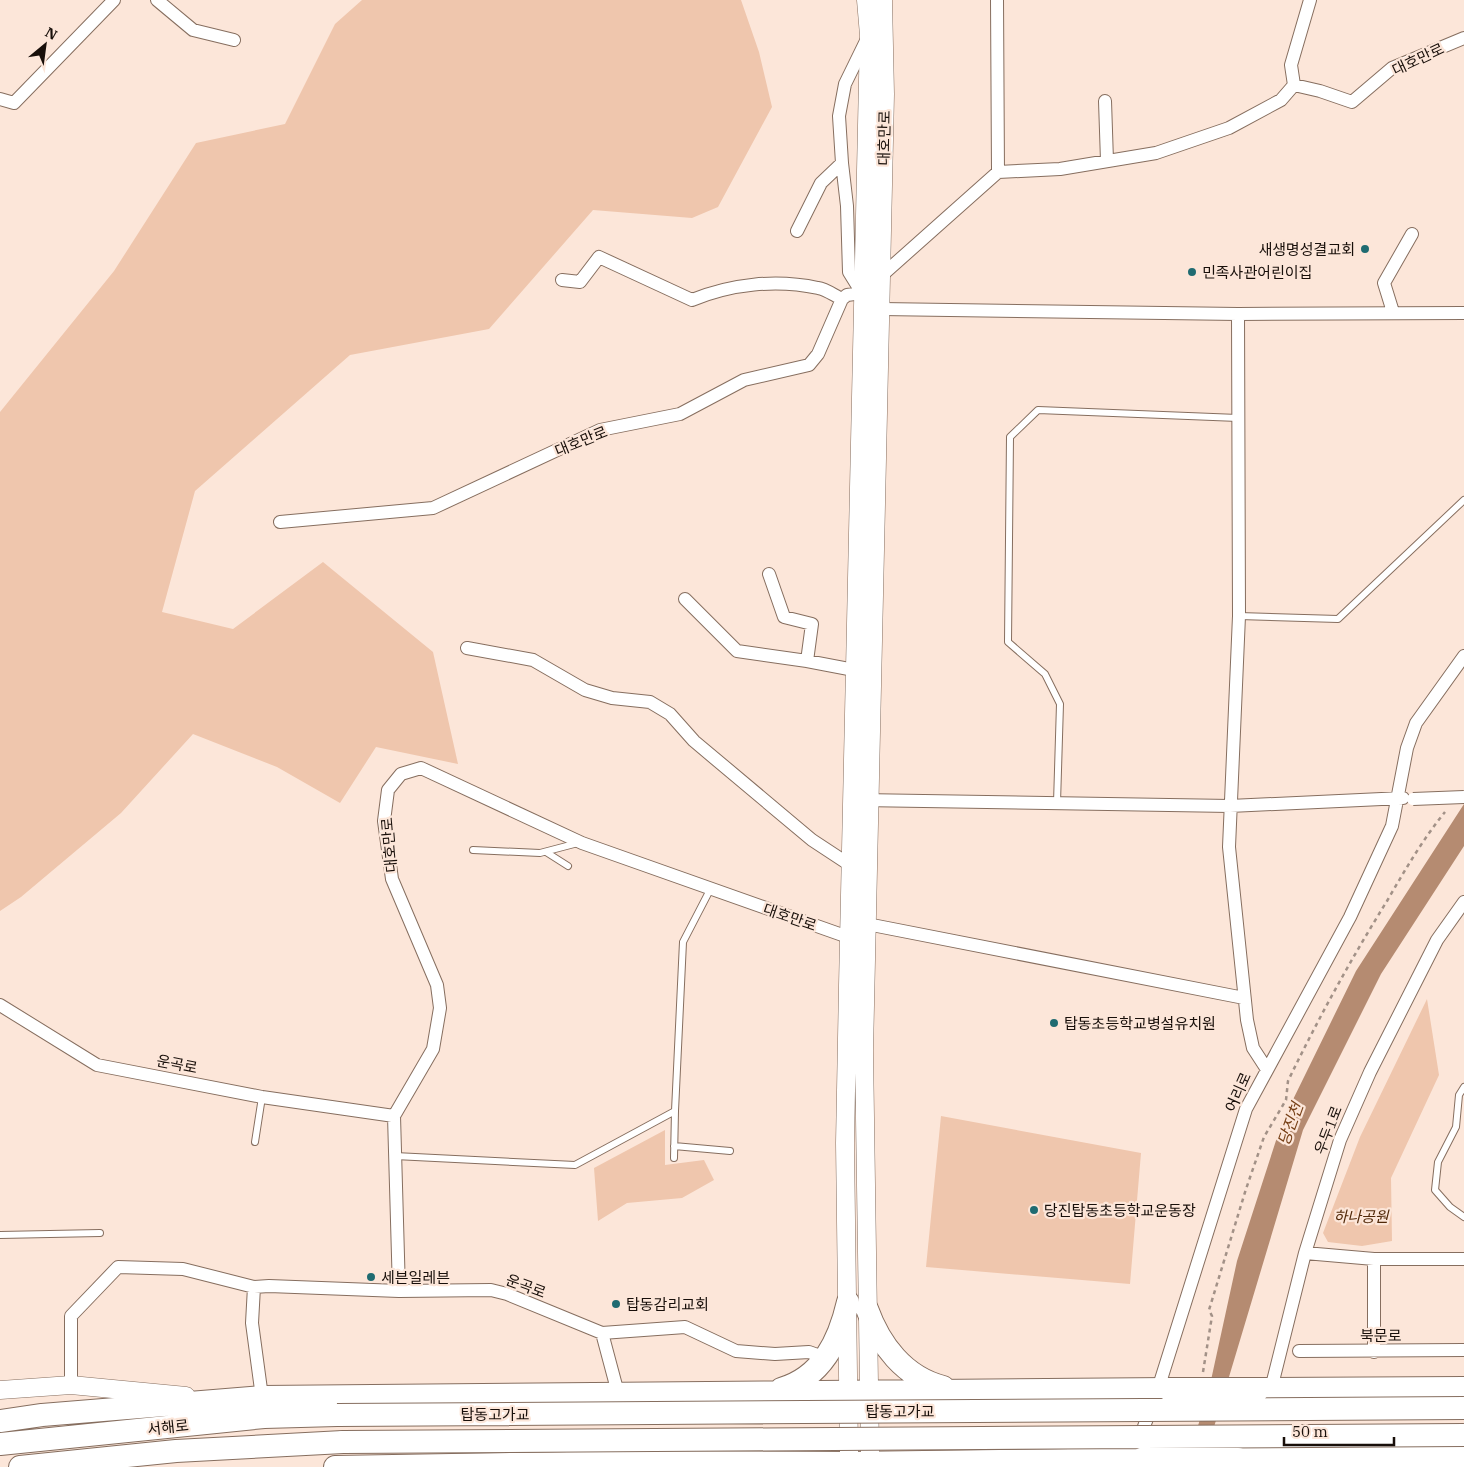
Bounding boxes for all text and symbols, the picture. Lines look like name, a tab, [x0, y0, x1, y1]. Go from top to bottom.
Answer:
north arrow	[20, 20, 70, 70]
text: N	[42, 23, 61, 44]
street label: 대호만로	[1389, 39, 1447, 79]
street label: 대호만로	[874, 110, 894, 166]
place label: 새생명성결교회	[1258, 240, 1355, 259]
marker: 새생명성결교회	[1359, 243, 1371, 255]
place label: 민족사관어린이집	[1202, 263, 1312, 282]
marker: 민족사관어린이집	[1186, 266, 1198, 278]
street label: 대호만로	[552, 422, 610, 460]
street label: 대호만로	[377, 817, 401, 873]
street label: 대호만로	[761, 899, 819, 935]
place label: 탑동초등학교병설유치원	[1064, 1014, 1216, 1033]
marker: 탑동초등학교병설유치원	[1048, 1017, 1060, 1029]
street label: 운곡로	[155, 1051, 199, 1077]
street label: 어리로	[1221, 1069, 1255, 1115]
water label: 당진천	[1273, 1098, 1308, 1148]
street label: 우두1로	[1310, 1103, 1346, 1157]
place label: 당진탑동초등학교운동장	[1044, 1201, 1196, 1220]
marker: 당진탑동초등학교운동장	[1028, 1204, 1040, 1216]
park label: 하나공원	[1333, 1207, 1390, 1226]
place label: 세븐일레븐	[381, 1268, 450, 1287]
street label: 운곡로	[503, 1270, 549, 1302]
marker: 세븐일레븐	[365, 1271, 377, 1283]
place label: 탑동감리교회	[626, 1295, 709, 1314]
marker: 탑동감리교회	[610, 1298, 622, 1310]
street label: 북문로	[1360, 1326, 1402, 1345]
street label: 탑동고가교	[865, 1402, 935, 1421]
street label: 탑동고가교	[460, 1405, 530, 1424]
scale bar	[1284, 1414, 1394, 1446]
street label: 서해로	[146, 1415, 190, 1439]
text: 50 m	[1292, 1422, 1328, 1441]

